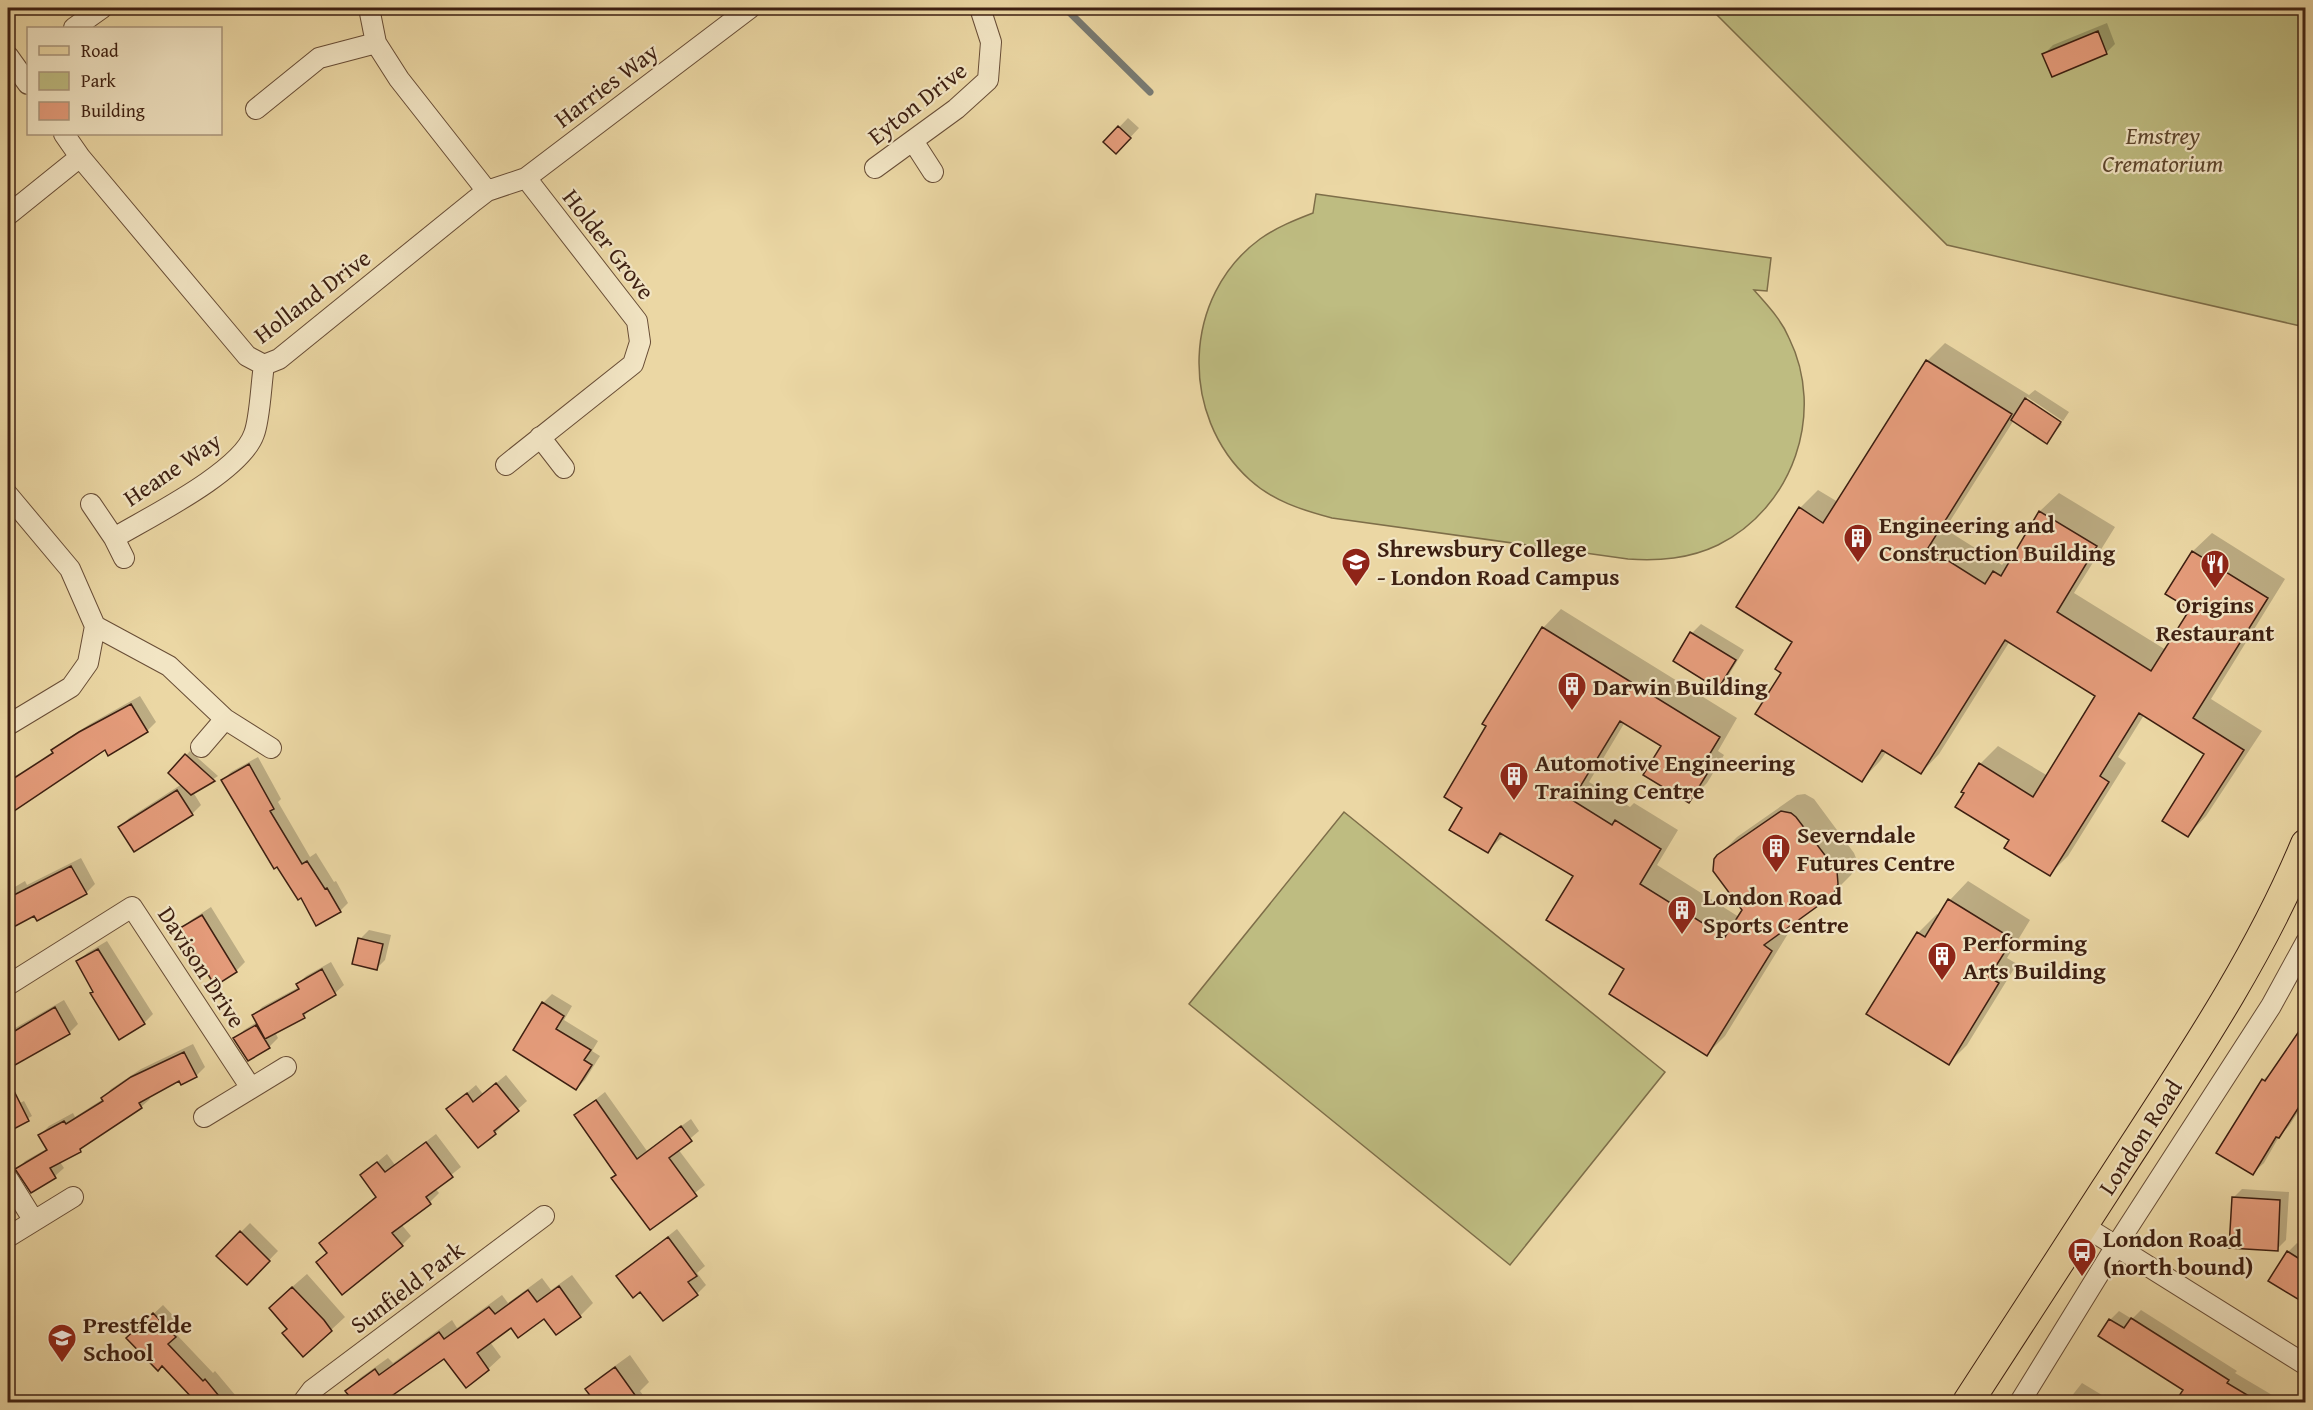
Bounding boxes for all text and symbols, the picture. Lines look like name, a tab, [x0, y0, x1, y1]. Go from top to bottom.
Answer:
legend	[27, 27, 222, 135]
street label: Harries Way	[547, 34, 666, 136]
text: Road	[81, 37, 119, 64]
street label: Eyton Drive	[860, 53, 974, 153]
text: Park	[81, 67, 117, 94]
text: Building	[81, 97, 145, 124]
park label: Emstrey Crematorium	[2102, 118, 2224, 181]
street label: Holder Grove	[555, 181, 663, 307]
street label: Holland Drive	[246, 240, 378, 352]
street label: Heane Way	[116, 423, 228, 515]
place label: Engineering and Construction Building	[1879, 507, 2115, 570]
building icon: Engineering and Construction Building	[1842, 522, 1874, 564]
place label: Shrewsbury College - London Road Campus	[1377, 531, 1620, 594]
school or university icon: Shrewsbury College - London Road Campus	[1340, 546, 1372, 588]
restaurant icon: Origins Restaurant	[2199, 548, 2231, 590]
place label: Origins Restaurant	[2156, 587, 2274, 650]
place label: Darwin Building	[1593, 669, 1768, 704]
building icon: Darwin Building	[1556, 670, 1588, 712]
place label: Automotive Engineering Training Centre	[1535, 745, 1795, 808]
building icon: Automotive Engineering Training Centre	[1498, 760, 1530, 802]
place label: Severndale Futures Centre	[1797, 817, 1955, 880]
building icon: Severndale Futures Centre	[1760, 832, 1792, 874]
place label: London Road Sports Centre	[1703, 879, 1849, 942]
building icon: London Road Sports Centre	[1666, 894, 1698, 936]
street label: Davison Drive	[150, 899, 254, 1035]
place label: Performing Arts Building	[1963, 925, 2106, 988]
building icon: Performing Arts Building	[1926, 940, 1958, 982]
street label: London Road	[2090, 1072, 2191, 1202]
place label: London Road (north bound)	[2103, 1221, 2253, 1284]
street label: Sunfield Park	[343, 1232, 472, 1342]
bus stop icon: London Road (north bound)	[2066, 1236, 2098, 1278]
place label: Prestfelde School	[83, 1307, 192, 1370]
school or university icon: Prestfelde School	[46, 1322, 78, 1364]

